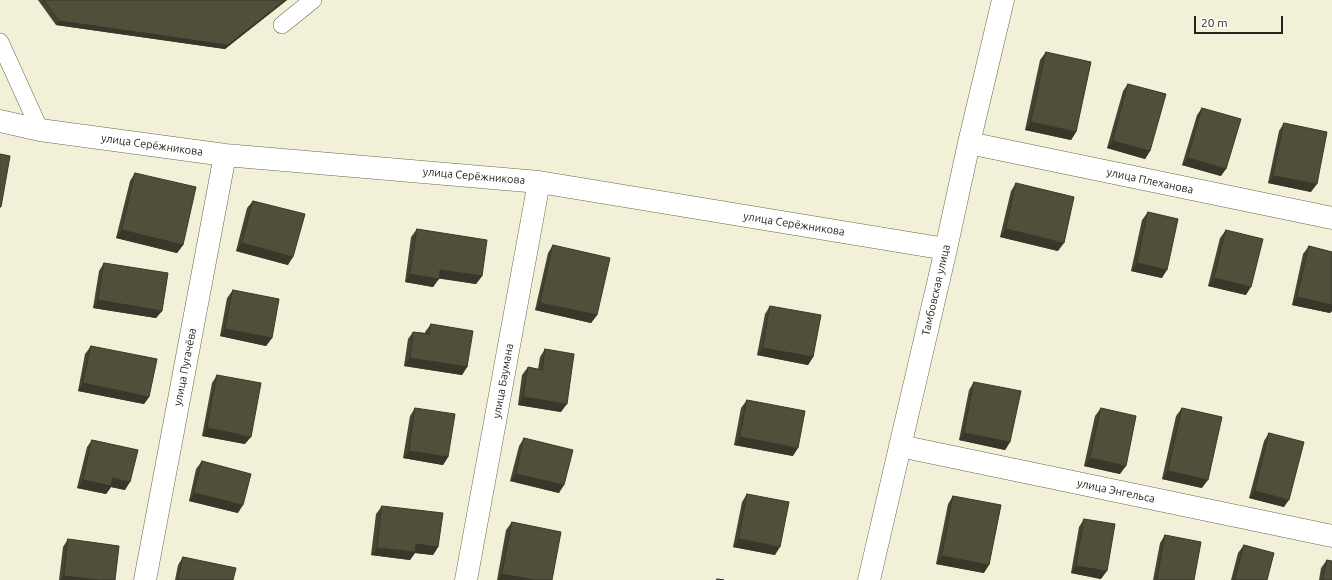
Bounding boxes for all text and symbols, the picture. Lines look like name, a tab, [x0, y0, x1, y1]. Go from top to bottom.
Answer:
scale bar	[1196, 8, 1285, 34]
text: 20 m	[1201, 16, 1228, 29]
street label: улица Серёжникова	[100, 131, 204, 159]
street label: улица Серёжникова	[422, 165, 526, 187]
street label: улица Плеханова	[1105, 165, 1195, 197]
street label: улица Серёжникова	[742, 209, 846, 239]
street label: Тамбовская улица	[919, 243, 953, 337]
street label: улица Пугачёва	[171, 327, 199, 407]
street label: улица Баумана	[490, 342, 516, 420]
street label: улица Энгельса	[1076, 476, 1156, 506]

